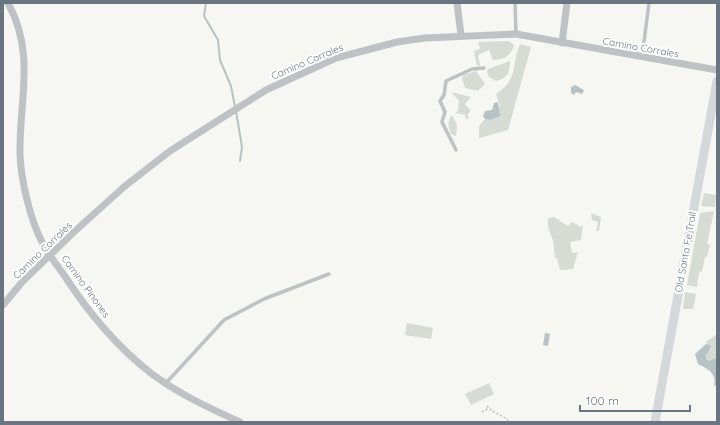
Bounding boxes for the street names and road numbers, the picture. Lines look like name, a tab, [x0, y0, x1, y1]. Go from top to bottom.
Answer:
street label: Camino Corrales	[602, 34, 680, 61]
street label: Camino Corrales	[269, 40, 346, 83]
street label: Old Santa Fe Trail	[672, 211, 699, 294]
street label: Camino Corrales	[10, 219, 75, 282]
street label: Camino Pinones	[58, 252, 113, 320]

